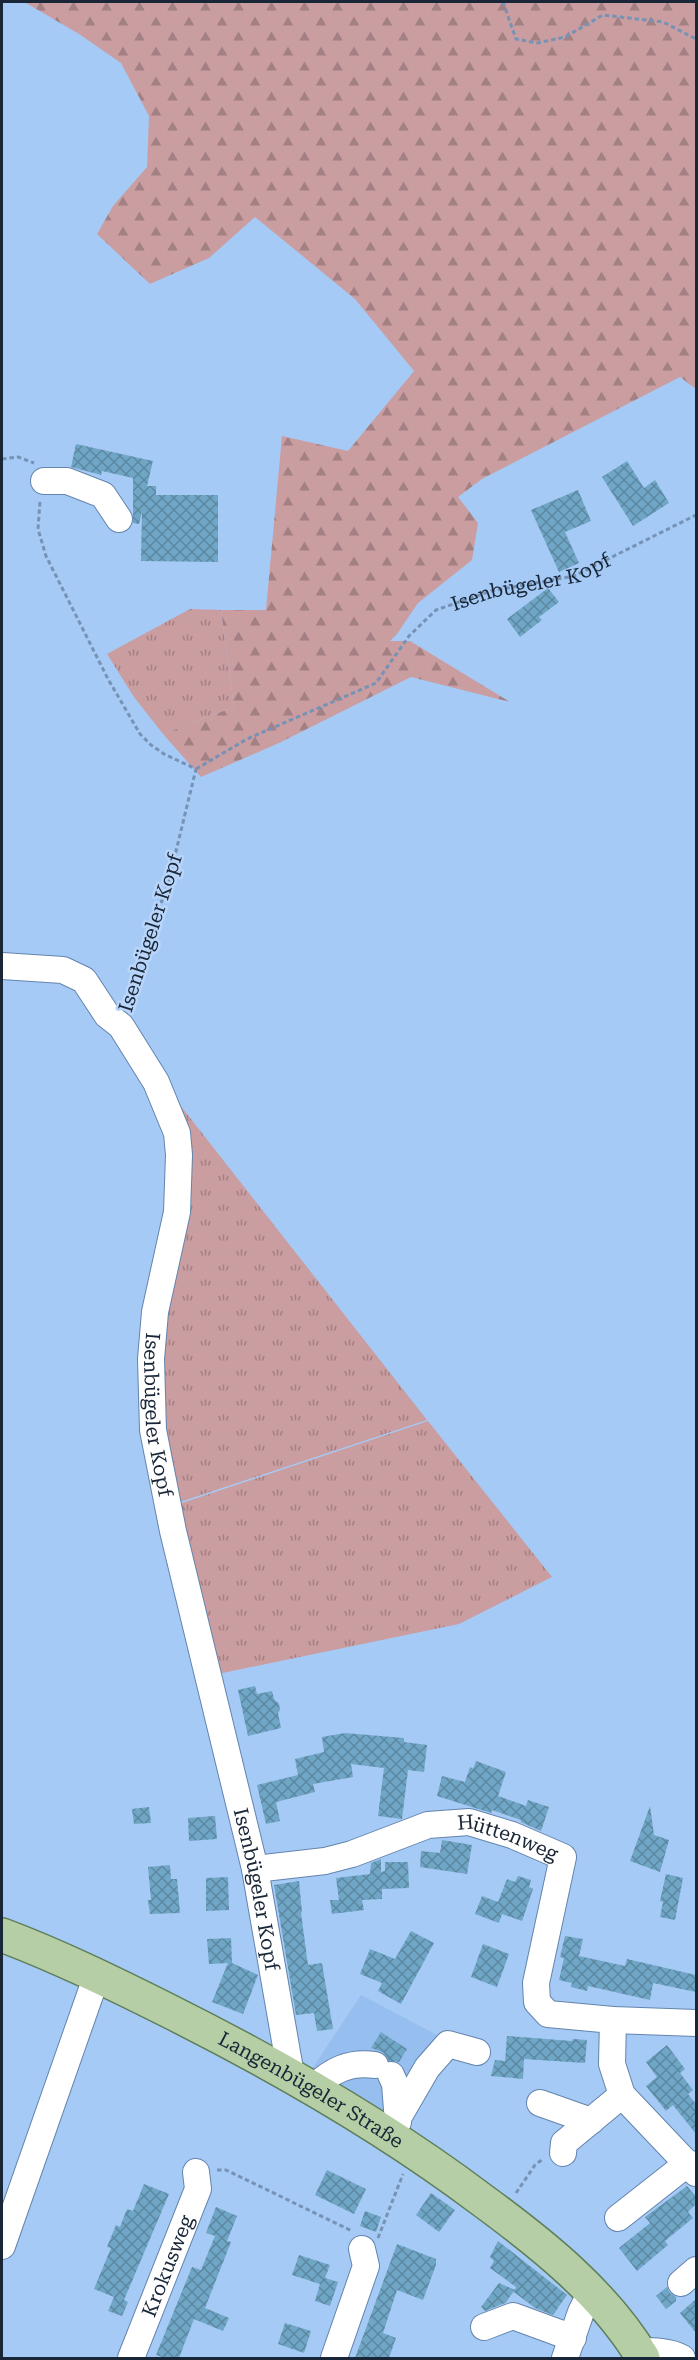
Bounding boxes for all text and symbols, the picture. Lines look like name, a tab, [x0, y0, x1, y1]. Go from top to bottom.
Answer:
street label: Isenbügeler Kopf	[448, 547, 616, 616]
street label: Isenbügeler Kopf	[113, 850, 187, 1015]
street label: Isenbügeler Kopf	[139, 1332, 178, 1500]
street label: Isenbügeler Kopf	[229, 1806, 285, 1974]
street label: Hüttenweg	[456, 1810, 563, 1866]
street label: Langenbügeler Straße	[214, 2026, 408, 2153]
street label: Krokusweg	[136, 2211, 199, 2320]

